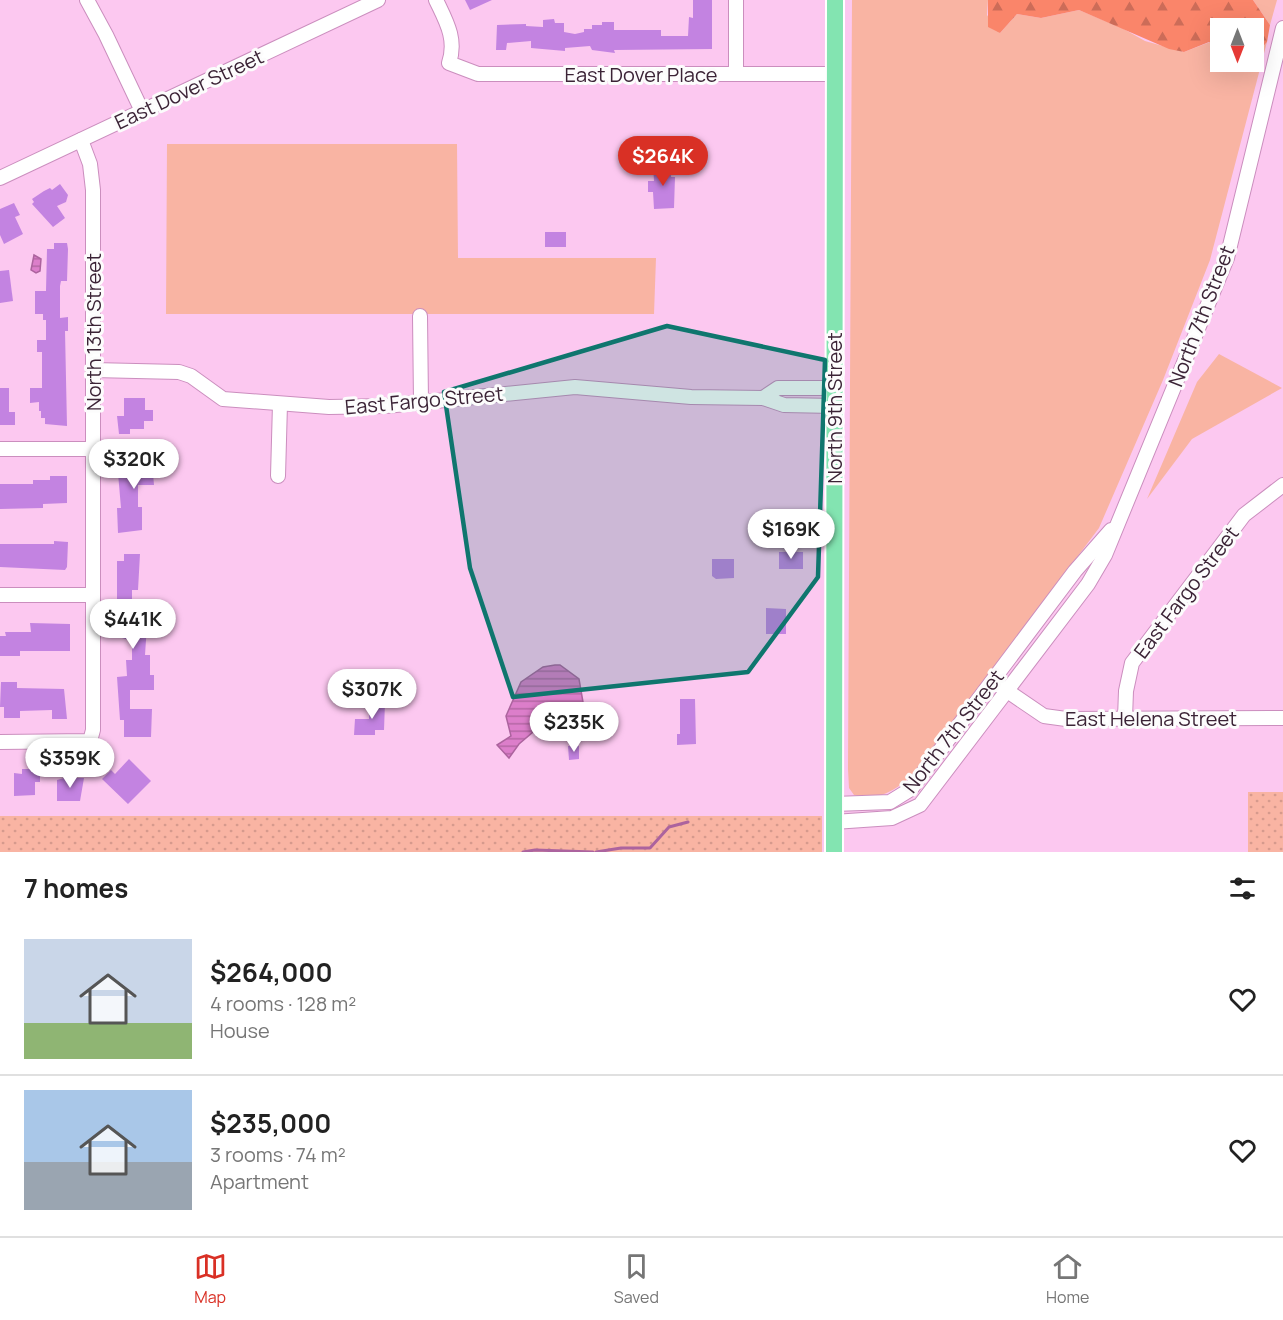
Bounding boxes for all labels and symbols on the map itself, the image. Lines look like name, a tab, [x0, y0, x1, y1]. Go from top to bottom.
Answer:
north arrow	[1210, 18, 1264, 72]
street label: East Dover Street	[110, 43, 268, 135]
street label: East Dover Place	[565, 61, 717, 88]
pin: $264K	[621, 136, 705, 187]
street label: North 7th Street	[1162, 241, 1240, 391]
street label: North 13th Street	[80, 253, 107, 411]
street label: North 9th Street	[821, 332, 848, 484]
street label: East Fargo Street	[344, 380, 504, 420]
pin: $320K	[92, 439, 176, 490]
pin: $169K	[749, 509, 833, 560]
street label: East Fargo Street	[1127, 520, 1245, 664]
pin: $441K	[91, 599, 175, 650]
street label: North 7th Street	[896, 664, 1010, 798]
pin: $307K	[330, 669, 414, 720]
pin: $235K	[532, 702, 616, 753]
street label: East Helena Street	[1065, 705, 1237, 732]
pin: $359K	[28, 738, 112, 789]

